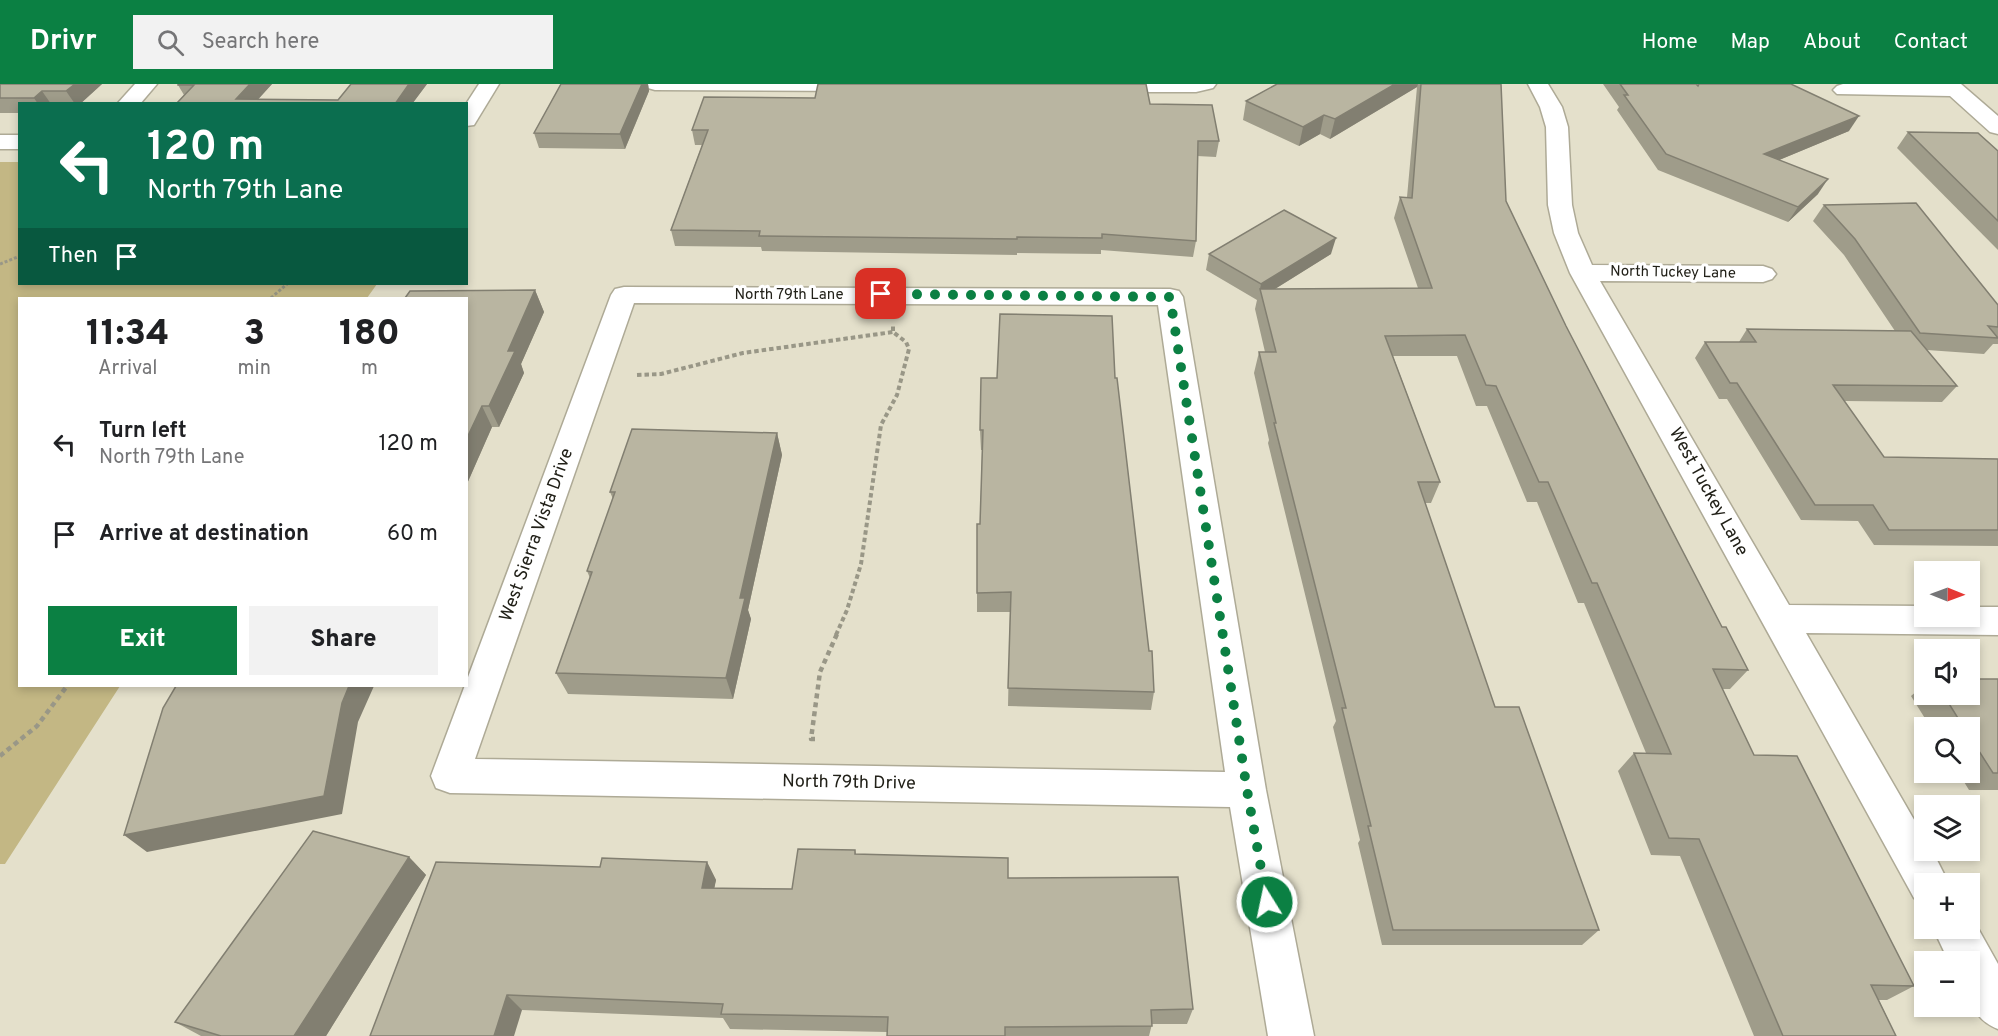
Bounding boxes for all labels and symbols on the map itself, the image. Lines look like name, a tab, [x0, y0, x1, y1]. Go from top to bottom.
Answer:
street label: North Tuckey Lane	[1610, 262, 1736, 284]
pin	[855, 268, 906, 319]
street label: North 79th Lane	[734, 286, 844, 305]
street label: West Tuckey Lane	[1663, 424, 1753, 560]
street label: West Sierra Vista Drive	[495, 445, 579, 625]
north arrow	[1914, 561, 1980, 627]
street label: North 79th Drive	[782, 770, 916, 796]
position arrow	[1235, 870, 1299, 934]

